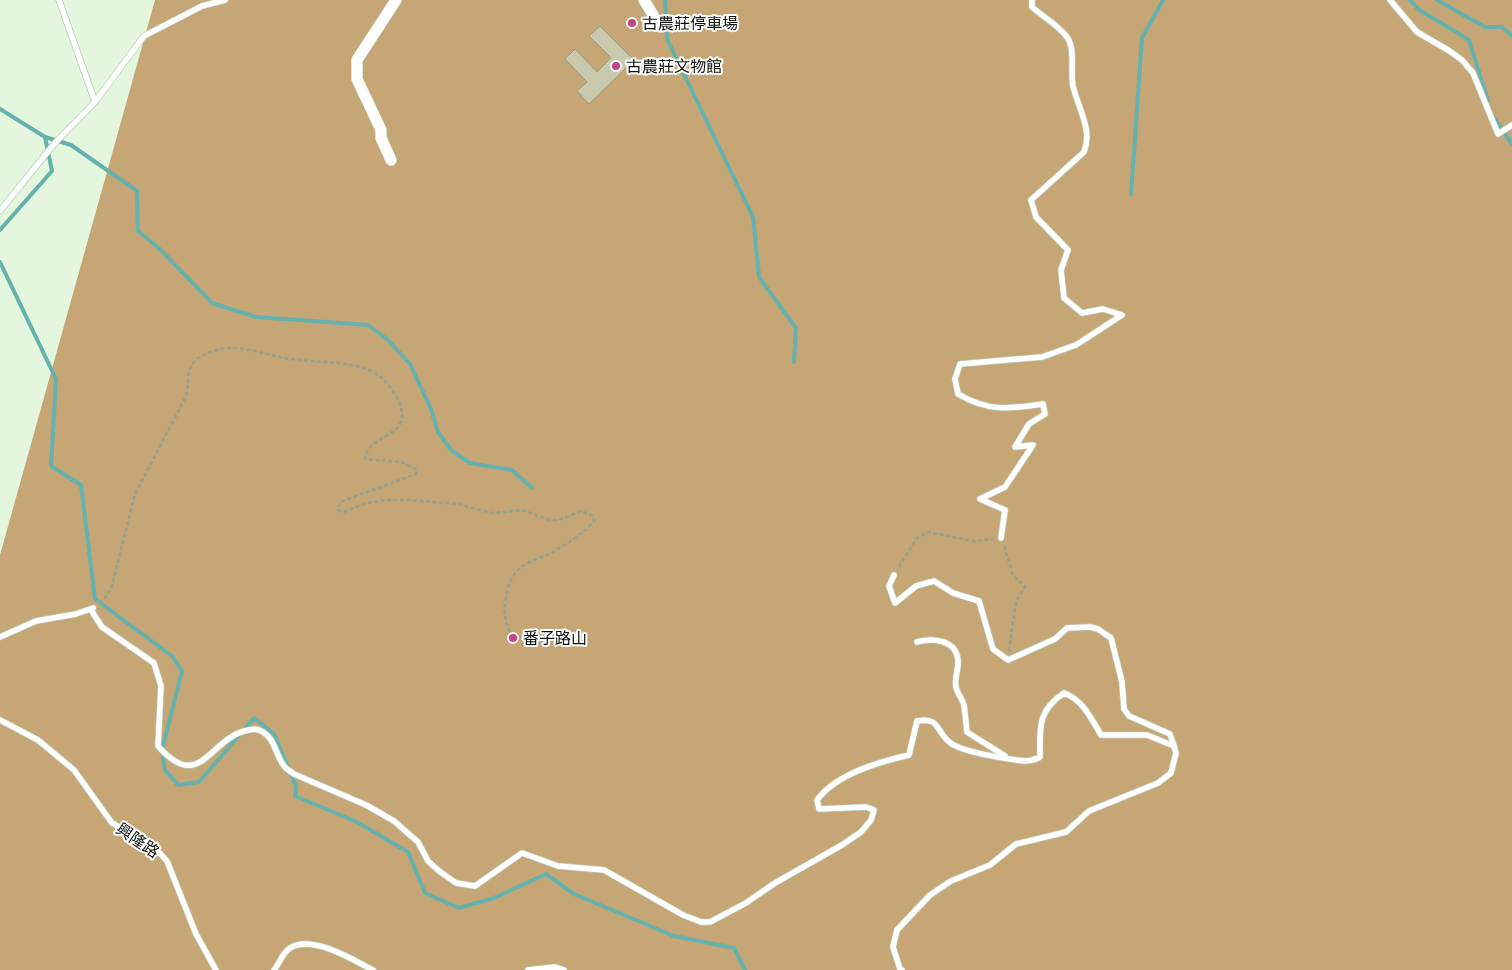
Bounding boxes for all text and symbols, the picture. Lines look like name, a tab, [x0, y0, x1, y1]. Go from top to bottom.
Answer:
place label: 古農莊停車場	[642, 14, 738, 33]
marker: 古農莊停車場	[626, 17, 638, 29]
place label: 古農莊文物館	[626, 57, 722, 76]
marker: 古農莊文物館	[610, 60, 622, 72]
place label: 番子路山	[523, 629, 587, 648]
marker: 番子路山	[507, 632, 519, 644]
street label: 興隆路	[113, 819, 163, 862]

